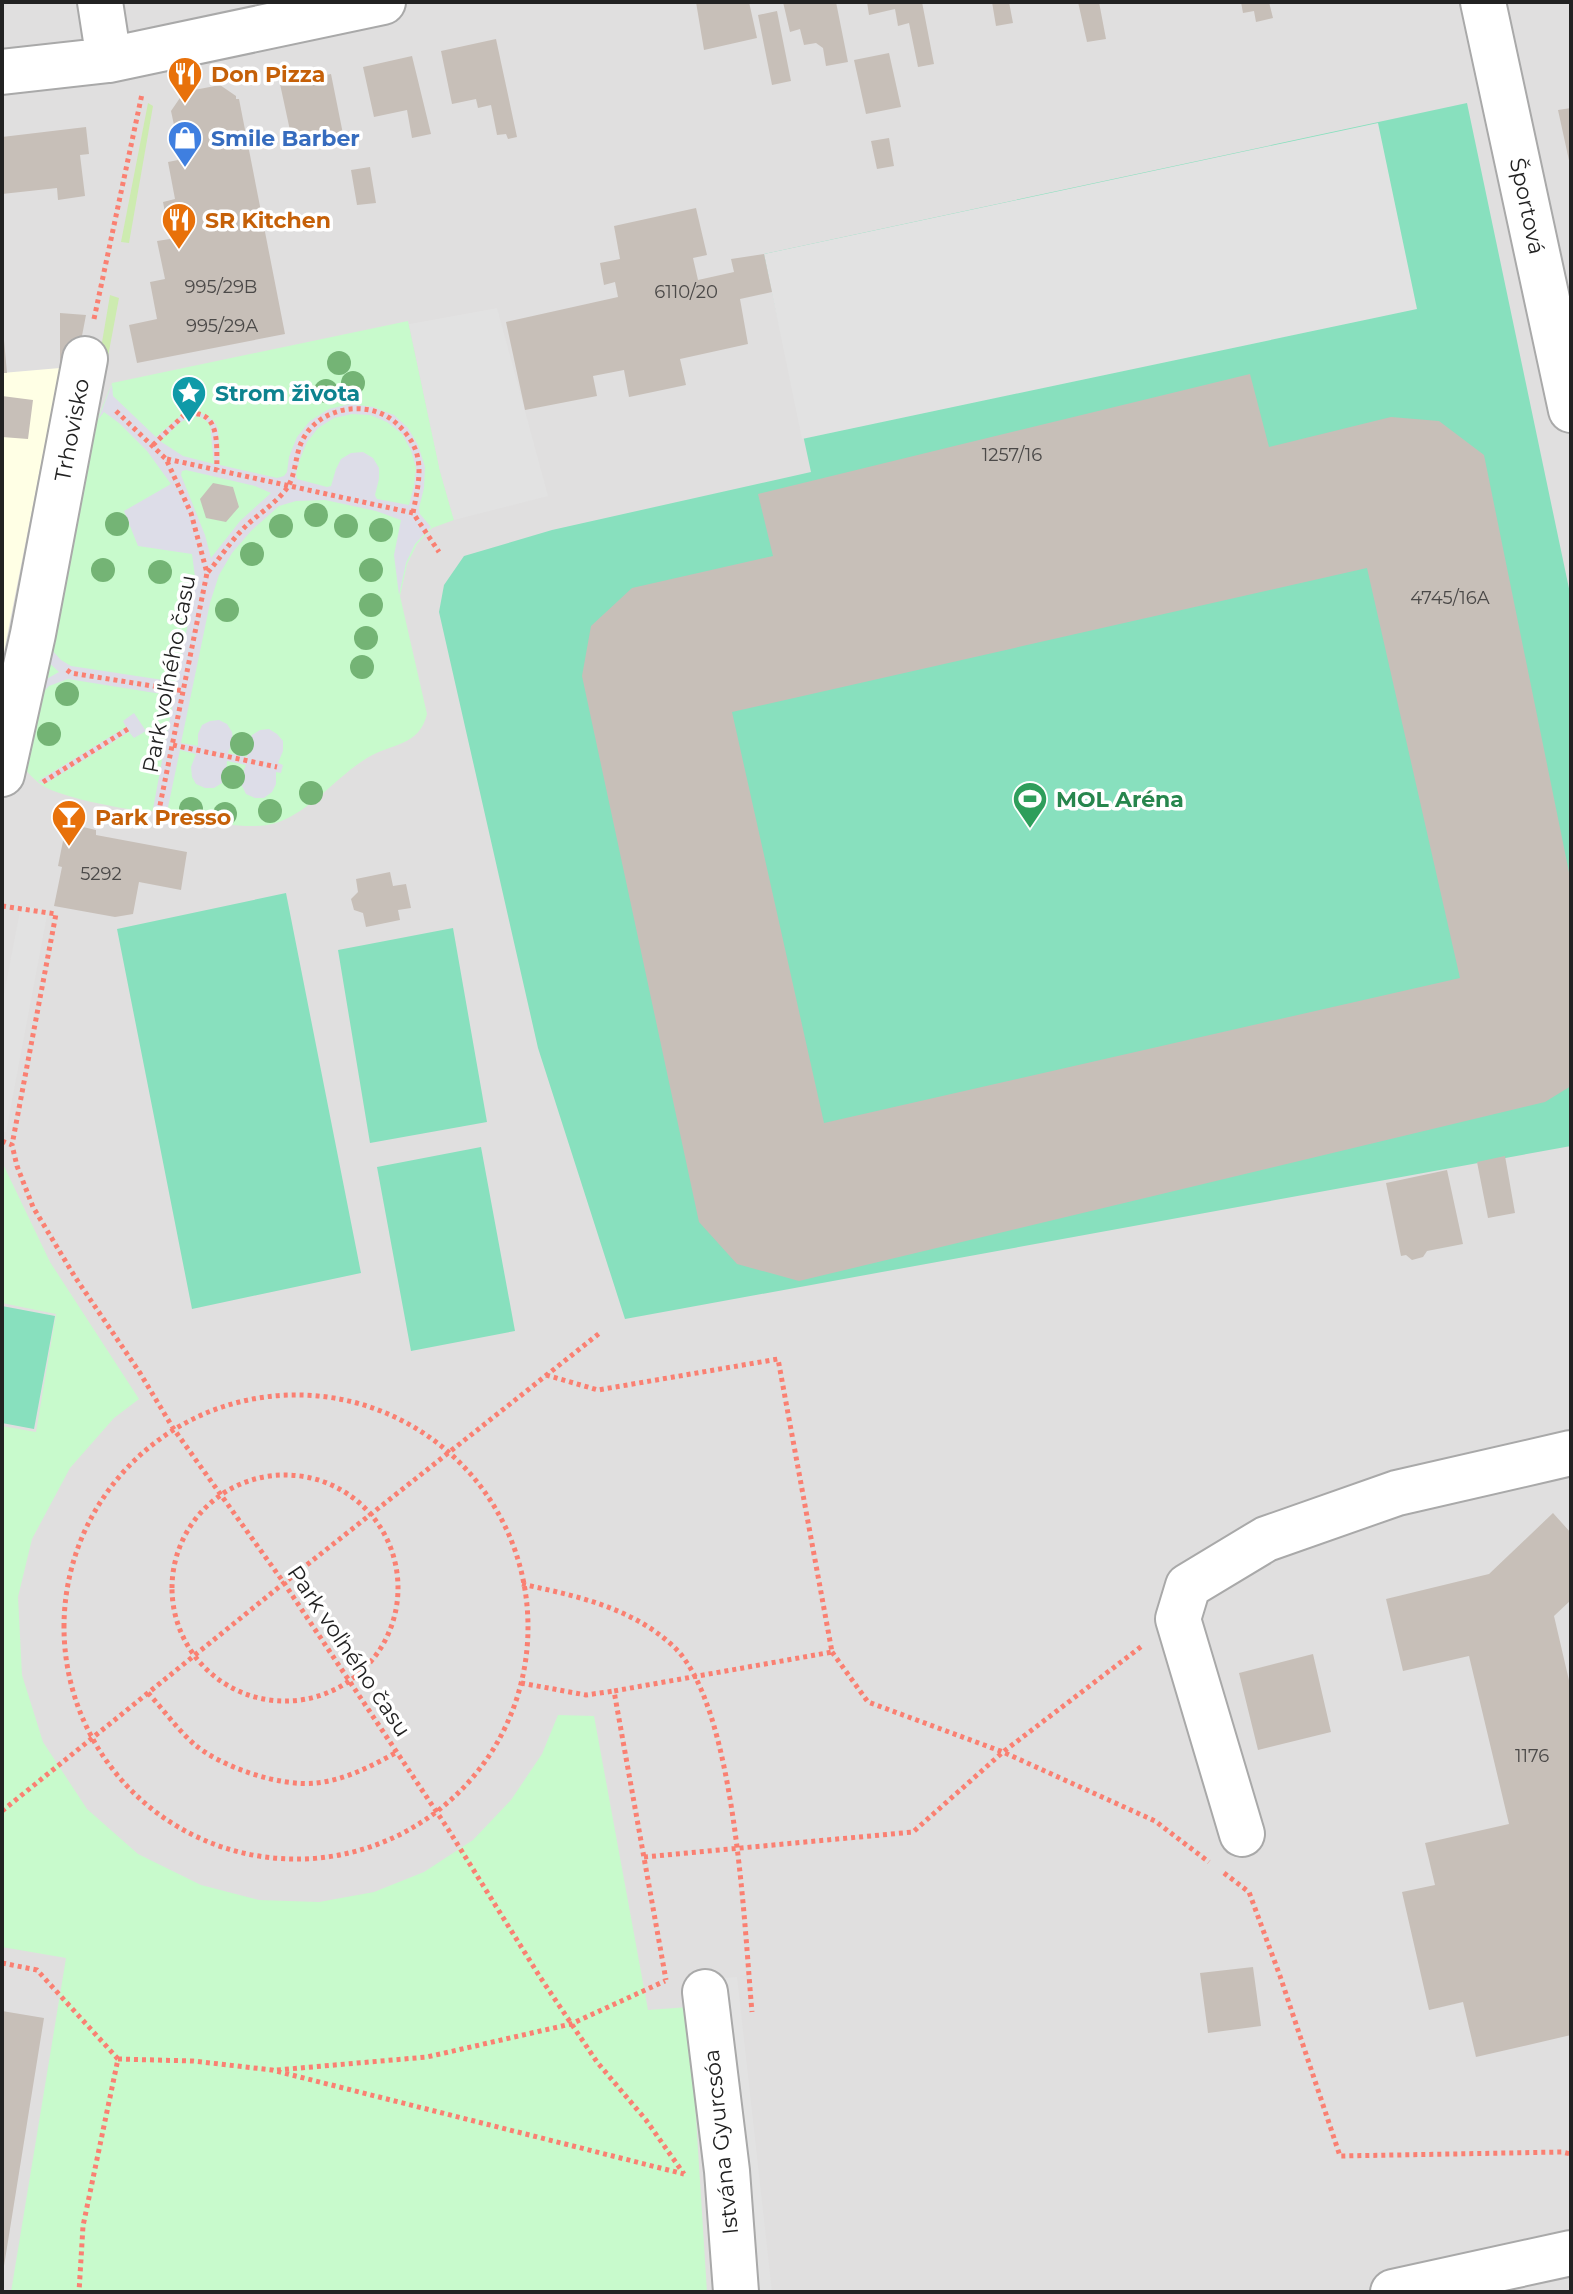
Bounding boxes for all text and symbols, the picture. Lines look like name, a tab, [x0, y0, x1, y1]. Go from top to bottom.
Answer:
restaurant icon: Don Pizza	[166, 55, 204, 105]
place label: Don Pizza	[211, 61, 325, 88]
shop icon: Smile Barber	[166, 119, 204, 169]
place label: Smile Barber	[211, 125, 360, 152]
street label: Športová	[1504, 155, 1550, 257]
restaurant icon: SR Kitchen	[160, 201, 198, 251]
place label: SR Kitchen	[205, 207, 331, 234]
house number: 995/29B	[185, 276, 257, 298]
house number: 6110/20	[654, 281, 718, 303]
house number: 995/29A	[186, 315, 258, 337]
place icon: Strom života	[170, 374, 208, 424]
street label: Trhovisko	[49, 376, 95, 484]
place label: Strom života	[215, 380, 360, 407]
house number: 1257/16	[982, 444, 1042, 466]
street label: Park voľného času	[137, 573, 201, 775]
house number: 4745/16A	[1410, 587, 1490, 609]
sports icon: MOL Aréna	[1011, 780, 1049, 830]
place label: MOL Aréna	[1056, 786, 1184, 813]
bar icon: Park Presso	[50, 798, 88, 848]
place label: Park Presso	[95, 804, 231, 831]
house number: 5292	[80, 863, 122, 885]
street label: Park voľného času	[282, 1560, 416, 1742]
house number: 1176	[1515, 1745, 1549, 1767]
street label: Istvána Gyurcsóa	[698, 2048, 744, 2236]

